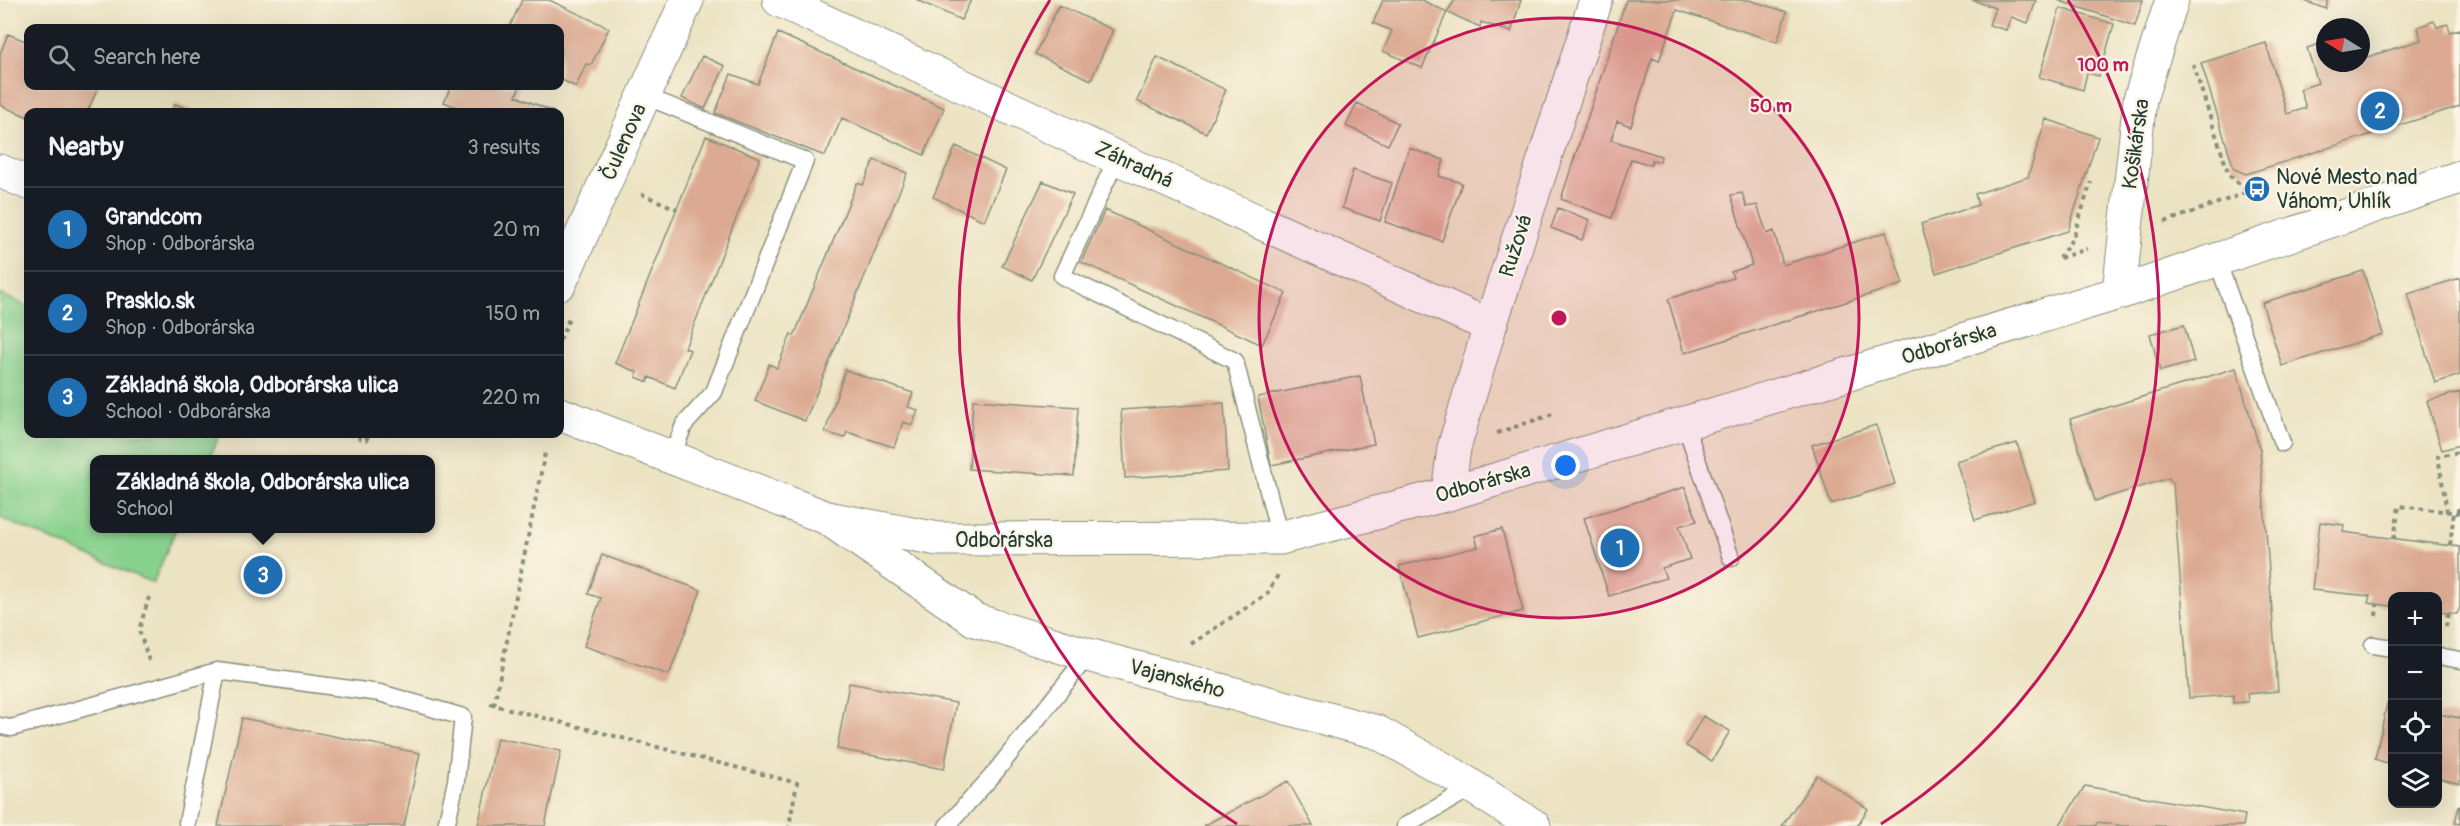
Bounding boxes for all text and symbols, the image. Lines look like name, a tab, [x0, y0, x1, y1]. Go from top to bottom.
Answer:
north arrow	[2316, 18, 2370, 72]
search box	[24, 24, 564, 90]
icon: search	[45, 41, 78, 74]
text: Search here	[93, 43, 200, 71]
text: 100 m	[2077, 54, 2129, 77]
pin: 2	[2360, 88, 2400, 134]
text: 50 m	[1750, 95, 1792, 118]
street label: Košikárska	[2116, 97, 2156, 191]
street label: Čulenova	[594, 99, 653, 185]
text: Nearby	[48, 131, 124, 163]
text: 3 results	[468, 135, 540, 160]
street label: Záhradná	[1091, 135, 1177, 195]
place label: Nové Mesto nad Váhom, Uhlík	[2276, 164, 2418, 215]
bus stop icon: Nové Mesto nad Váhom, Uhlík	[2242, 174, 2272, 204]
text: Grandcom	[105, 203, 202, 231]
street label: Ružová	[1493, 211, 1539, 281]
text: 1	[64, 217, 71, 242]
text: 20 m	[493, 217, 540, 242]
text: Shop · Odborárska	[105, 231, 255, 256]
text: Prasklo.sk	[105, 287, 195, 315]
text: 2	[62, 301, 73, 326]
text: 150 m	[486, 301, 540, 326]
centre of rings	[1549, 308, 1569, 328]
text: Shop · Odborárska	[105, 315, 255, 340]
street label: Odborárska	[1898, 317, 2000, 371]
text: Základná škola, Odborárska ulica	[105, 371, 398, 399]
text: 3	[62, 385, 73, 410]
text: 220 m	[482, 385, 540, 410]
text: School · Odborárska	[105, 399, 271, 424]
your location	[1551, 451, 1580, 480]
popup	[90, 455, 435, 533]
street label: Odborárska	[1432, 457, 1534, 509]
text: Základná škola, Odborárska ulica	[116, 468, 409, 496]
text: School	[116, 496, 173, 521]
pin: 1	[1600, 526, 1640, 570]
street label: Odborárska	[955, 527, 1053, 554]
pin: 3	[244, 552, 282, 598]
map controls	[2388, 592, 2442, 808]
button: +	[2388, 592, 2442, 646]
button: −	[2388, 646, 2442, 700]
street label: Vajanského	[1126, 653, 1228, 705]
button: locate	[2388, 700, 2442, 754]
button: layers	[2388, 754, 2442, 808]

